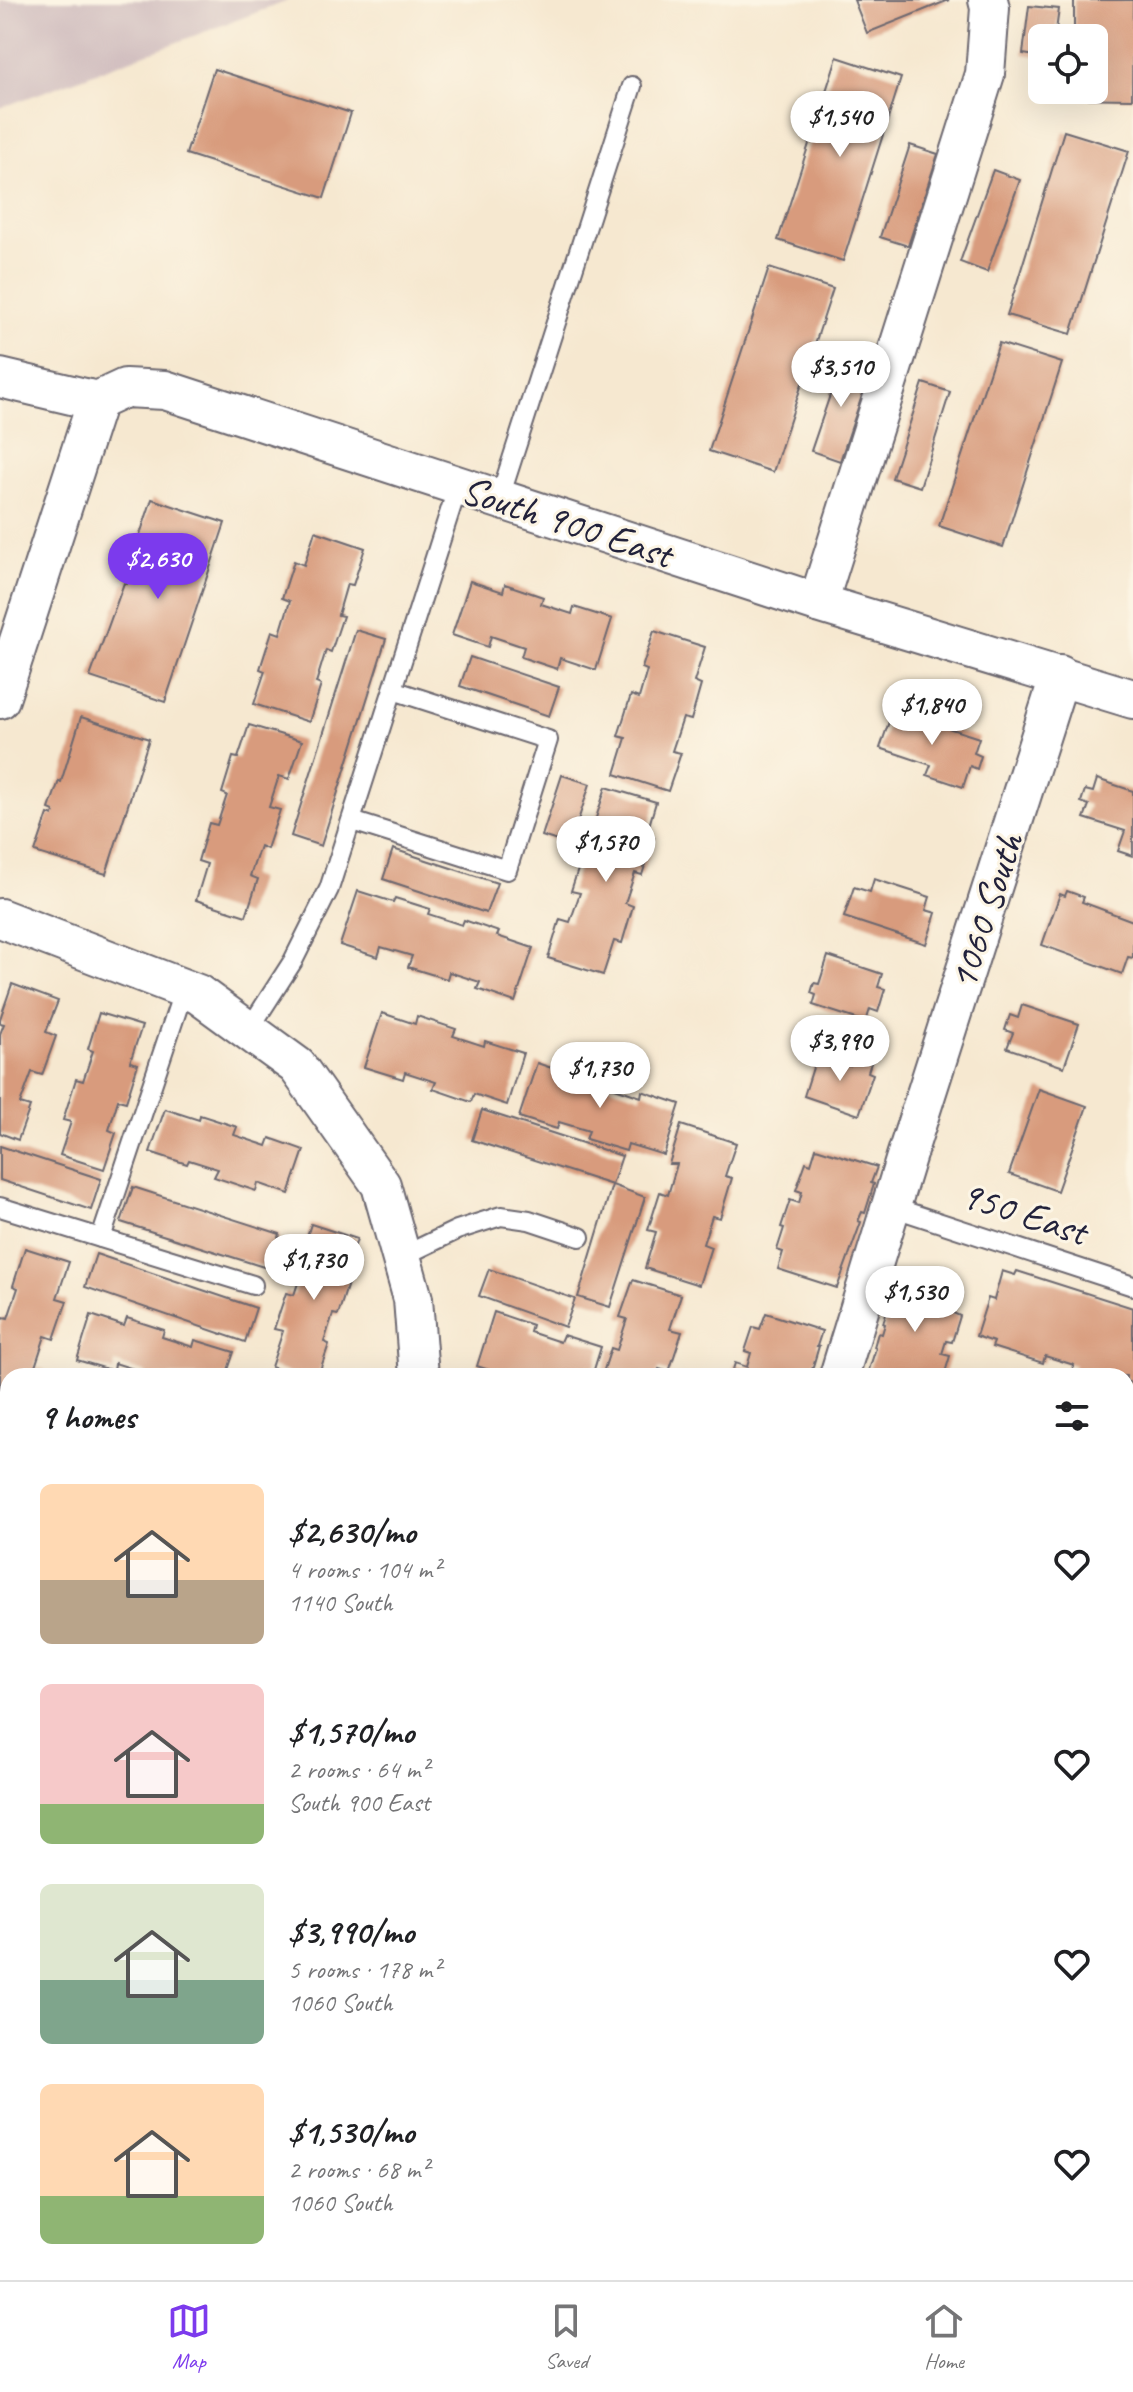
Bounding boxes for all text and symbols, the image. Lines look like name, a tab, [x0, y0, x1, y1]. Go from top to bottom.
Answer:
map controls	[1028, 24, 1108, 104]
button: locate	[1028, 24, 1108, 104]
pin: $1,540	[775, 91, 905, 159]
text: $1,540	[808, 100, 872, 133]
pin: $3,510	[776, 341, 906, 409]
text: $3,510	[809, 350, 873, 383]
street label: South 900 East	[455, 464, 682, 581]
pin: $2,630	[93, 533, 223, 601]
text: $2,630	[126, 542, 190, 575]
pin: $1,840	[867, 679, 997, 747]
text: $1,840	[900, 688, 964, 721]
pin: $1,570	[541, 816, 671, 884]
text: $1,570	[574, 825, 638, 858]
street label: 1060 South	[937, 825, 1035, 996]
pin: $3,990	[775, 1015, 905, 1083]
text: $3,990	[808, 1024, 872, 1057]
pin: $1,730	[535, 1042, 665, 1110]
text: $1,730	[568, 1051, 632, 1084]
street label: 950 East	[955, 1169, 1096, 1258]
pin: $1,730	[249, 1234, 379, 1302]
text: $1,730	[282, 1243, 346, 1276]
pin: $1,530	[850, 1266, 980, 1334]
text: $1,530	[883, 1275, 947, 1308]
icon: filters	[1050, 1394, 1094, 1438]
text: 9 homes	[40, 1395, 136, 1438]
text: $2,630/mo	[288, 1510, 416, 1553]
icon: home	[104, 1516, 200, 1612]
icon: heart	[1050, 1542, 1094, 1586]
text: 4 rooms · 104 m²	[288, 1553, 440, 1586]
text: 1140 South	[288, 1586, 393, 1619]
text: $1,570/mo	[288, 1710, 414, 1753]
icon: home	[104, 1716, 200, 1812]
icon: heart	[1050, 1742, 1094, 1786]
text: 2 rooms · 64 m²	[288, 1753, 429, 1786]
text: South 900 East	[288, 1786, 430, 1819]
text: $3,990/mo	[288, 1910, 414, 1953]
icon: home	[104, 1916, 200, 2012]
icon: heart	[1050, 1942, 1094, 1986]
text: 5 rooms · 178 m²	[288, 1953, 440, 1986]
text: 1060 South	[288, 1986, 393, 2019]
text: $1,530/mo	[288, 2110, 414, 2153]
icon: home	[104, 2116, 200, 2212]
icon: heart	[1050, 2142, 1094, 2186]
text: 2 rooms · 68 m²	[288, 2153, 429, 2186]
text: 1060 South	[288, 2186, 393, 2219]
tab: Map	[167, 2299, 211, 2375]
tab: Saved	[544, 2299, 588, 2375]
tab: Home	[922, 2299, 966, 2375]

